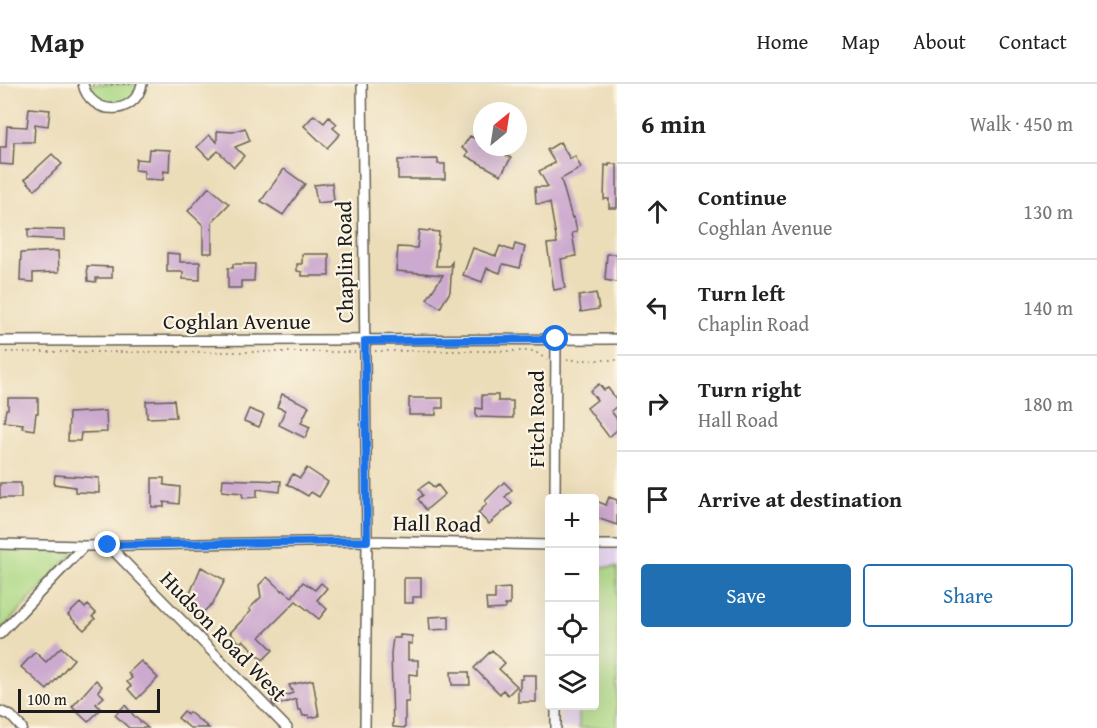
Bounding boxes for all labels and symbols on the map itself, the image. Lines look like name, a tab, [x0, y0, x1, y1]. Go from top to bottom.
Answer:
north arrow	[473, 102, 527, 156]
street label: Chaplin Road	[327, 200, 361, 323]
street label: Coghlan Avenue	[163, 305, 311, 337]
route start	[542, 325, 568, 351]
street label: Fitch Road	[520, 370, 552, 468]
street label: Hall Road	[393, 506, 482, 540]
route end	[94, 531, 120, 557]
street label: Hudson Road West	[153, 563, 295, 709]
scale bar	[18, 686, 160, 714]

